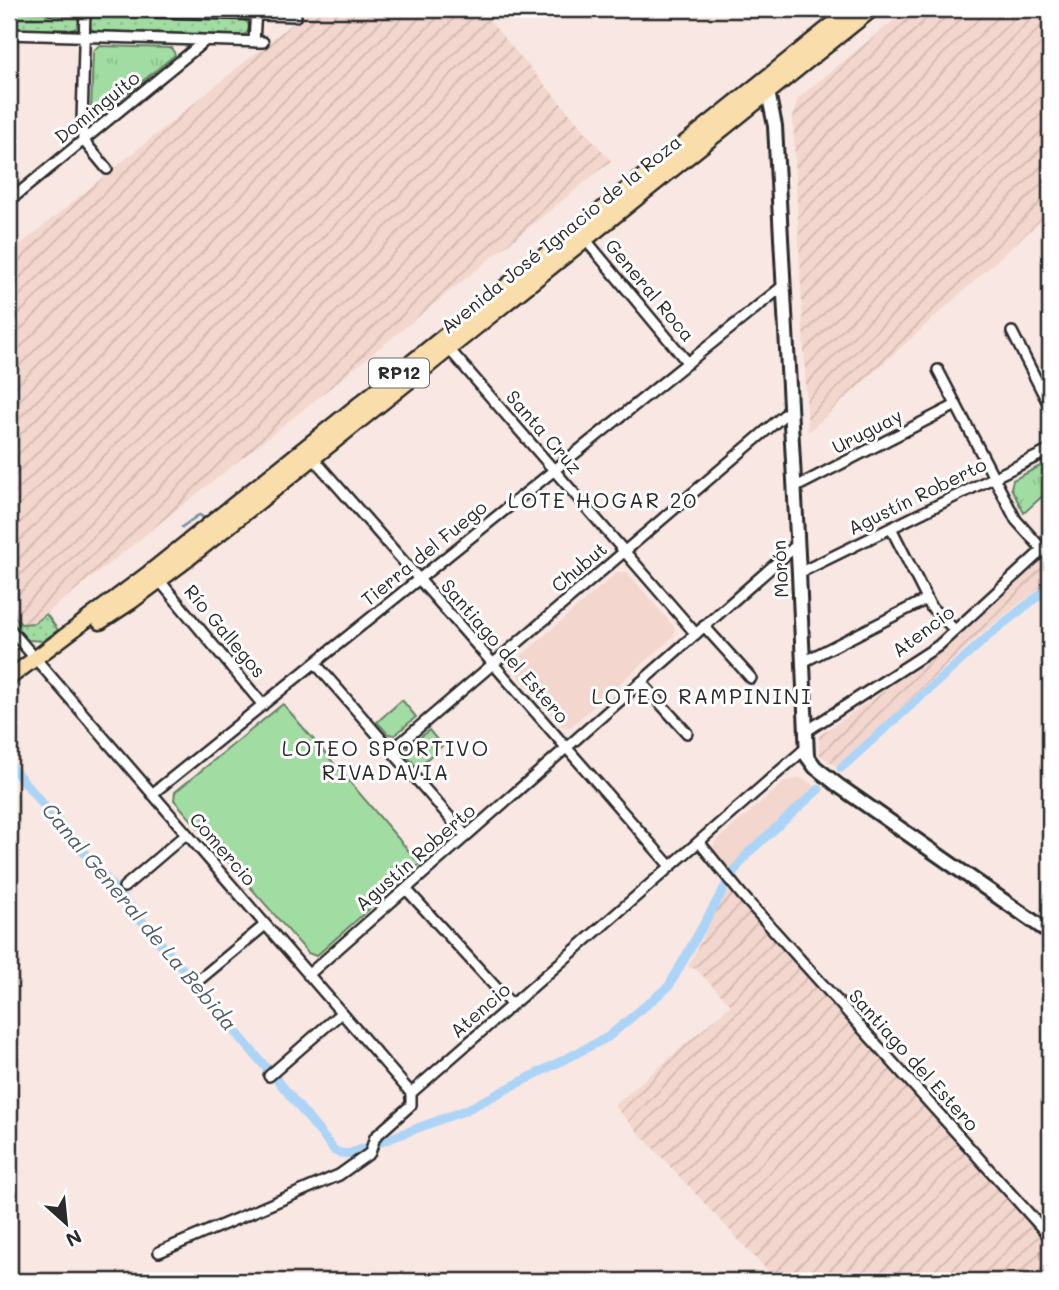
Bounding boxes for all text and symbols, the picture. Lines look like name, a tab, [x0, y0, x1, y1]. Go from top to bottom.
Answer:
street label: Dominguito	[49, 65, 144, 149]
street label: Avenida José Ignacio de la Roza	[435, 129, 686, 339]
street label: General Roca	[600, 233, 701, 346]
road number: RP12	[369, 358, 429, 388]
street label: Santa Cruz	[501, 384, 588, 479]
street label: Uruguay	[827, 402, 906, 459]
street label: Agustín Roberto	[843, 451, 990, 540]
district label: LOTE HOGAR 20	[508, 486, 698, 513]
street label: Tierra del Fuego	[356, 494, 492, 611]
street label: Chubut	[546, 536, 612, 597]
street label: Morón	[766, 540, 793, 599]
street label: Santiago del Estero	[436, 573, 575, 728]
street label: Río Gallegos	[179, 579, 272, 682]
street label: Atencio	[886, 599, 959, 662]
district label: LOTEO RAMPININI	[592, 682, 812, 709]
district label: LOTEO SPORTIVO RIVADAVIA	[282, 734, 490, 785]
water label: Canal General de La Bebida	[37, 796, 244, 1036]
street label: Agustín Roberto	[349, 798, 480, 916]
street label: Comercio	[185, 807, 262, 891]
street label: Atencio	[444, 977, 515, 1043]
street label: Santiago del Estero	[844, 983, 985, 1136]
north arrow	[32, 1188, 102, 1258]
text: N	[62, 1224, 86, 1253]

